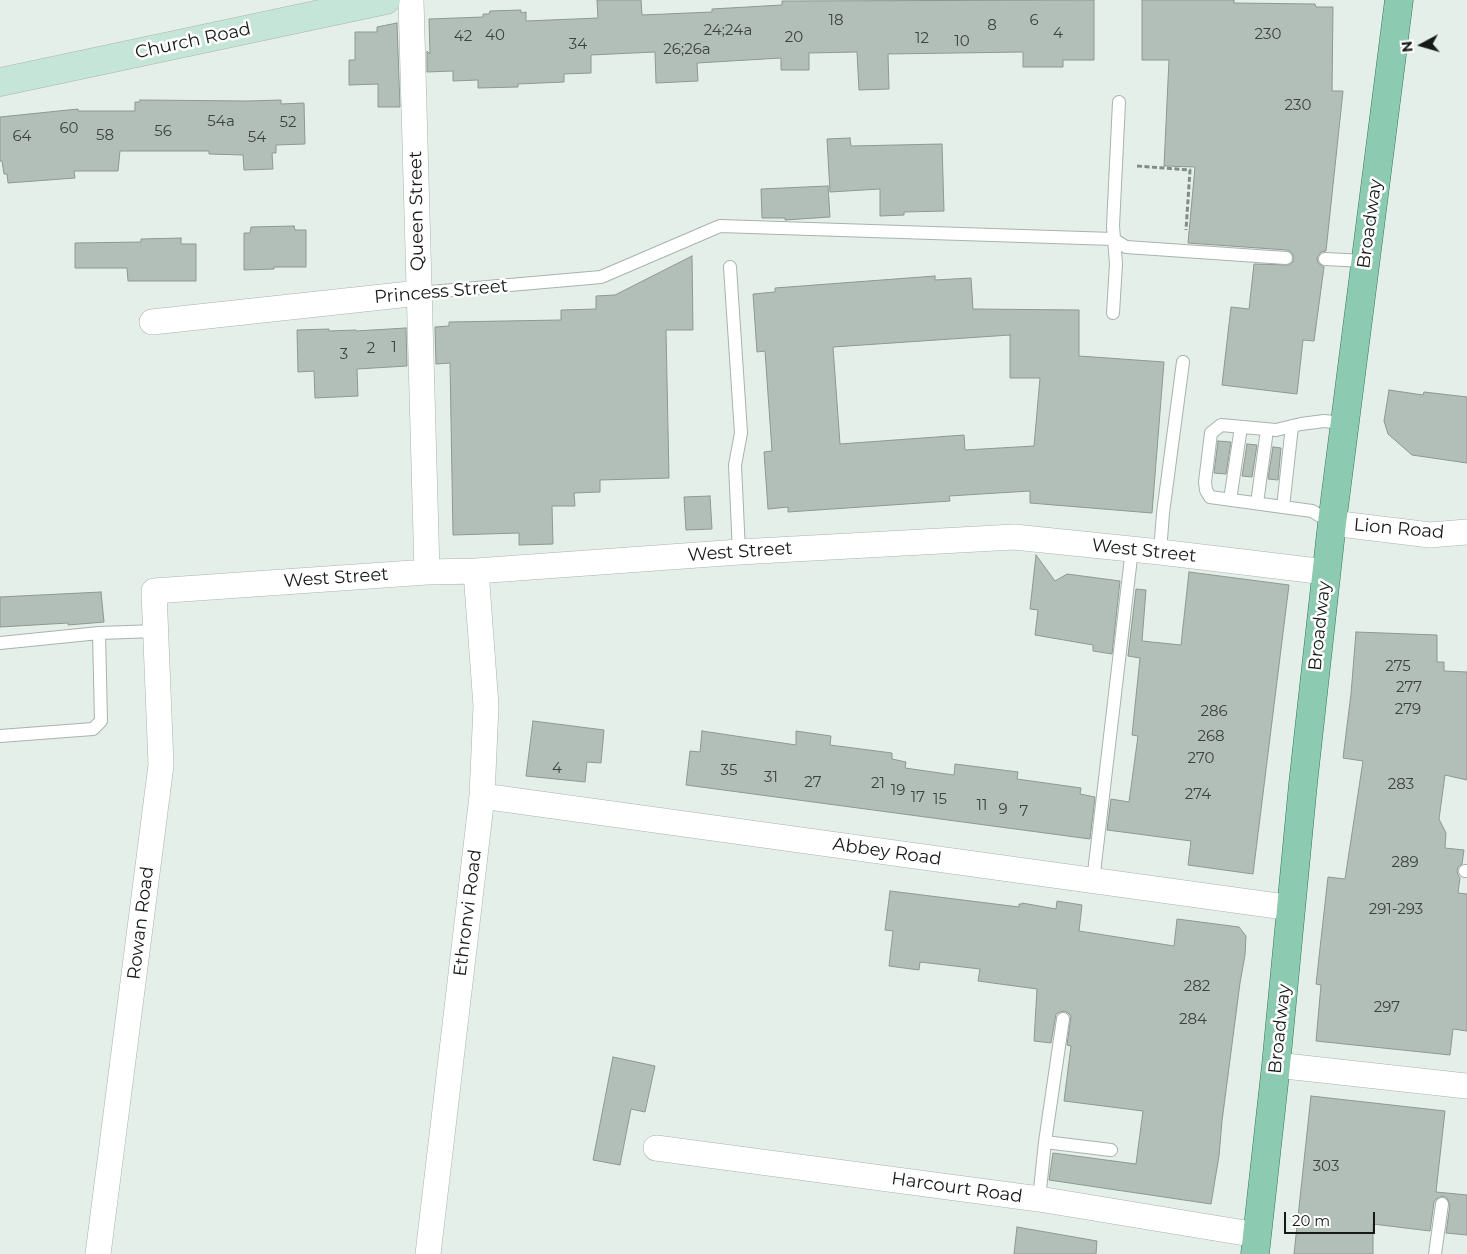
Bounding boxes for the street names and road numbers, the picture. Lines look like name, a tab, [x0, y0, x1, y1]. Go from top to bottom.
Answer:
street label: Church Road	[133, 18, 253, 64]
street label: Queen Street	[405, 151, 429, 271]
street label: Broadway	[1353, 178, 1387, 270]
street label: Princess Street	[373, 275, 509, 309]
street label: Lion Road	[1353, 514, 1445, 544]
street label: West Street	[1091, 535, 1197, 567]
street label: West Street	[687, 538, 793, 566]
street label: West Street	[283, 564, 389, 592]
street label: Broadway	[1305, 580, 1335, 672]
street label: Abbey Road	[831, 834, 943, 870]
street label: Ethronvi Road	[449, 848, 487, 978]
street label: Rowan Road	[123, 865, 159, 981]
street label: Broadway	[1265, 983, 1295, 1075]
street label: Harcourt Road	[890, 1168, 1024, 1208]

